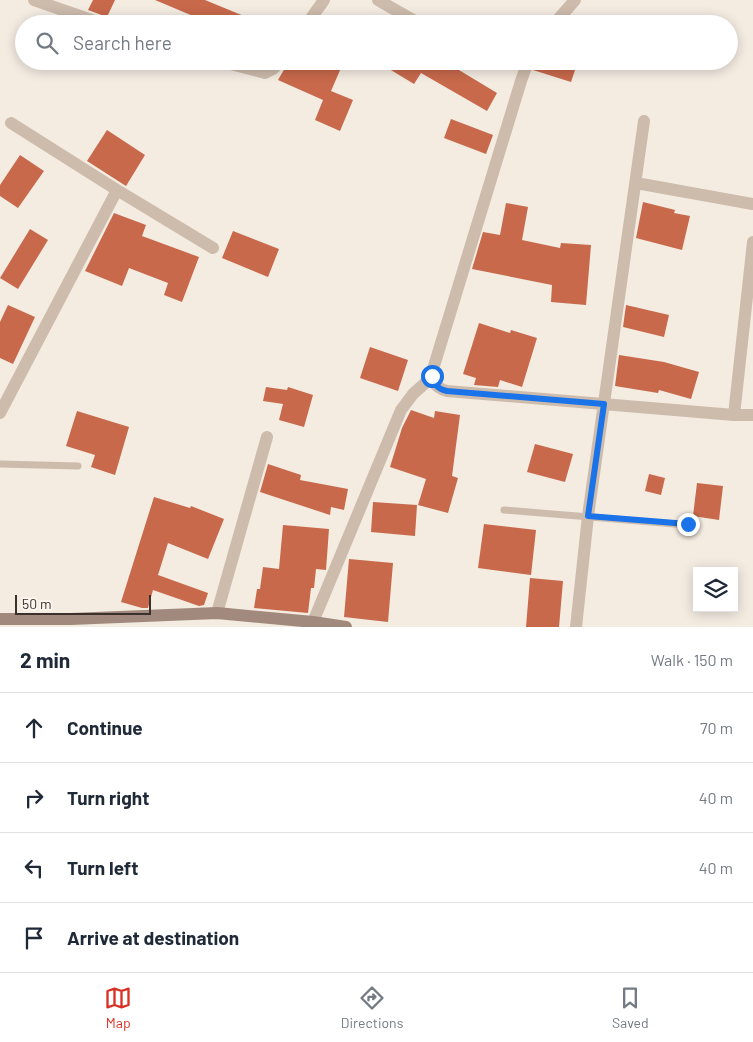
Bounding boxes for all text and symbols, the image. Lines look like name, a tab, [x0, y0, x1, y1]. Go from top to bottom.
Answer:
search box	[15, 15, 738, 70]
icon: search	[33, 29, 61, 57]
text: Search here	[73, 31, 172, 54]
route start	[421, 365, 444, 388]
route end	[677, 513, 700, 536]
map controls	[693, 567, 738, 612]
button: layers	[693, 567, 738, 612]
scale bar	[15, 592, 151, 615]
text: 50 m	[22, 595, 51, 612]
text: 2 min	[20, 647, 70, 672]
text: Walk · 150 m	[651, 650, 733, 669]
icon: ahead	[20, 714, 48, 742]
text: Continue	[67, 716, 143, 739]
text: 70 m	[700, 718, 733, 737]
icon: right	[20, 784, 48, 812]
text: Turn right	[67, 786, 149, 809]
text: 40 m	[699, 788, 733, 807]
icon: left	[20, 854, 48, 882]
text: Turn left	[67, 856, 138, 879]
text: 40 m	[699, 858, 733, 877]
icon: arrive	[20, 924, 48, 952]
text: Arrive at destination	[67, 926, 239, 949]
tab: Map	[104, 984, 132, 1031]
tab: Directions	[341, 984, 403, 1031]
tab: Saved	[612, 984, 649, 1031]

